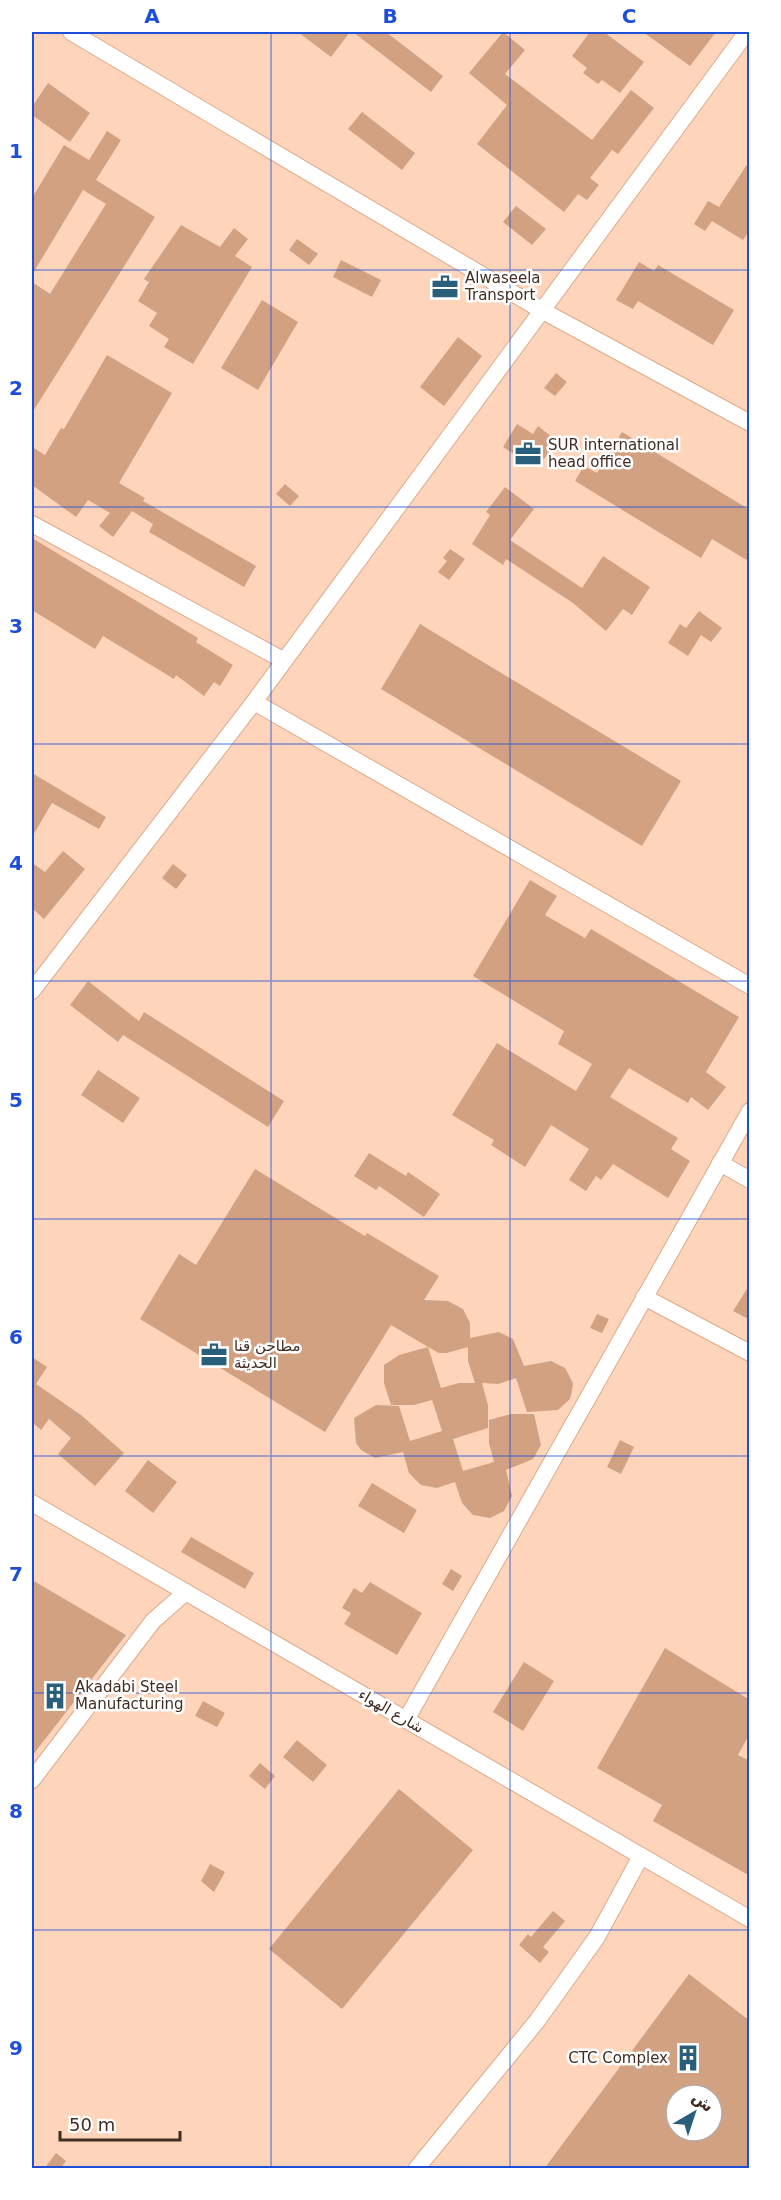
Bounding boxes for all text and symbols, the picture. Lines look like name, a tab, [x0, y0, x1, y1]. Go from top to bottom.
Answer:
text: A	[144, 4, 160, 28]
text: B	[382, 4, 398, 28]
text: C	[622, 4, 636, 28]
text: 1	[9, 139, 23, 163]
place label: Alwaseela Transport	[464, 269, 541, 304]
office icon: Alwaseela Transport	[430, 272, 460, 302]
text: 2	[9, 376, 23, 400]
place label: SUR international head office	[548, 436, 679, 471]
office icon: SUR international head office	[513, 439, 543, 469]
text: 3	[9, 614, 23, 638]
text: 4	[9, 851, 23, 875]
text: 5	[9, 1088, 23, 1112]
text: 6	[9, 1325, 23, 1349]
place label: مطاحن قنا الحديثة	[234, 1337, 301, 1372]
office icon: مطاحن قنا الحديثة	[199, 1340, 229, 1370]
text: 7	[9, 1562, 23, 1586]
place label: Akadabi Steel Manufacturing	[75, 1678, 184, 1713]
building icon: Akadabi Steel Manufacturing	[40, 1681, 70, 1711]
street label: شارع الهواء	[355, 1685, 427, 1737]
text: 8	[9, 1799, 23, 1823]
text: 9	[9, 2036, 23, 2060]
building icon: CTC Complex	[673, 2043, 703, 2073]
place label: CTC Complex	[568, 2049, 668, 2067]
north arrow	[664, 2083, 724, 2143]
text: ش	[689, 2087, 718, 2116]
scale bar	[60, 2104, 180, 2142]
text: 50 m	[69, 2114, 115, 2135]

